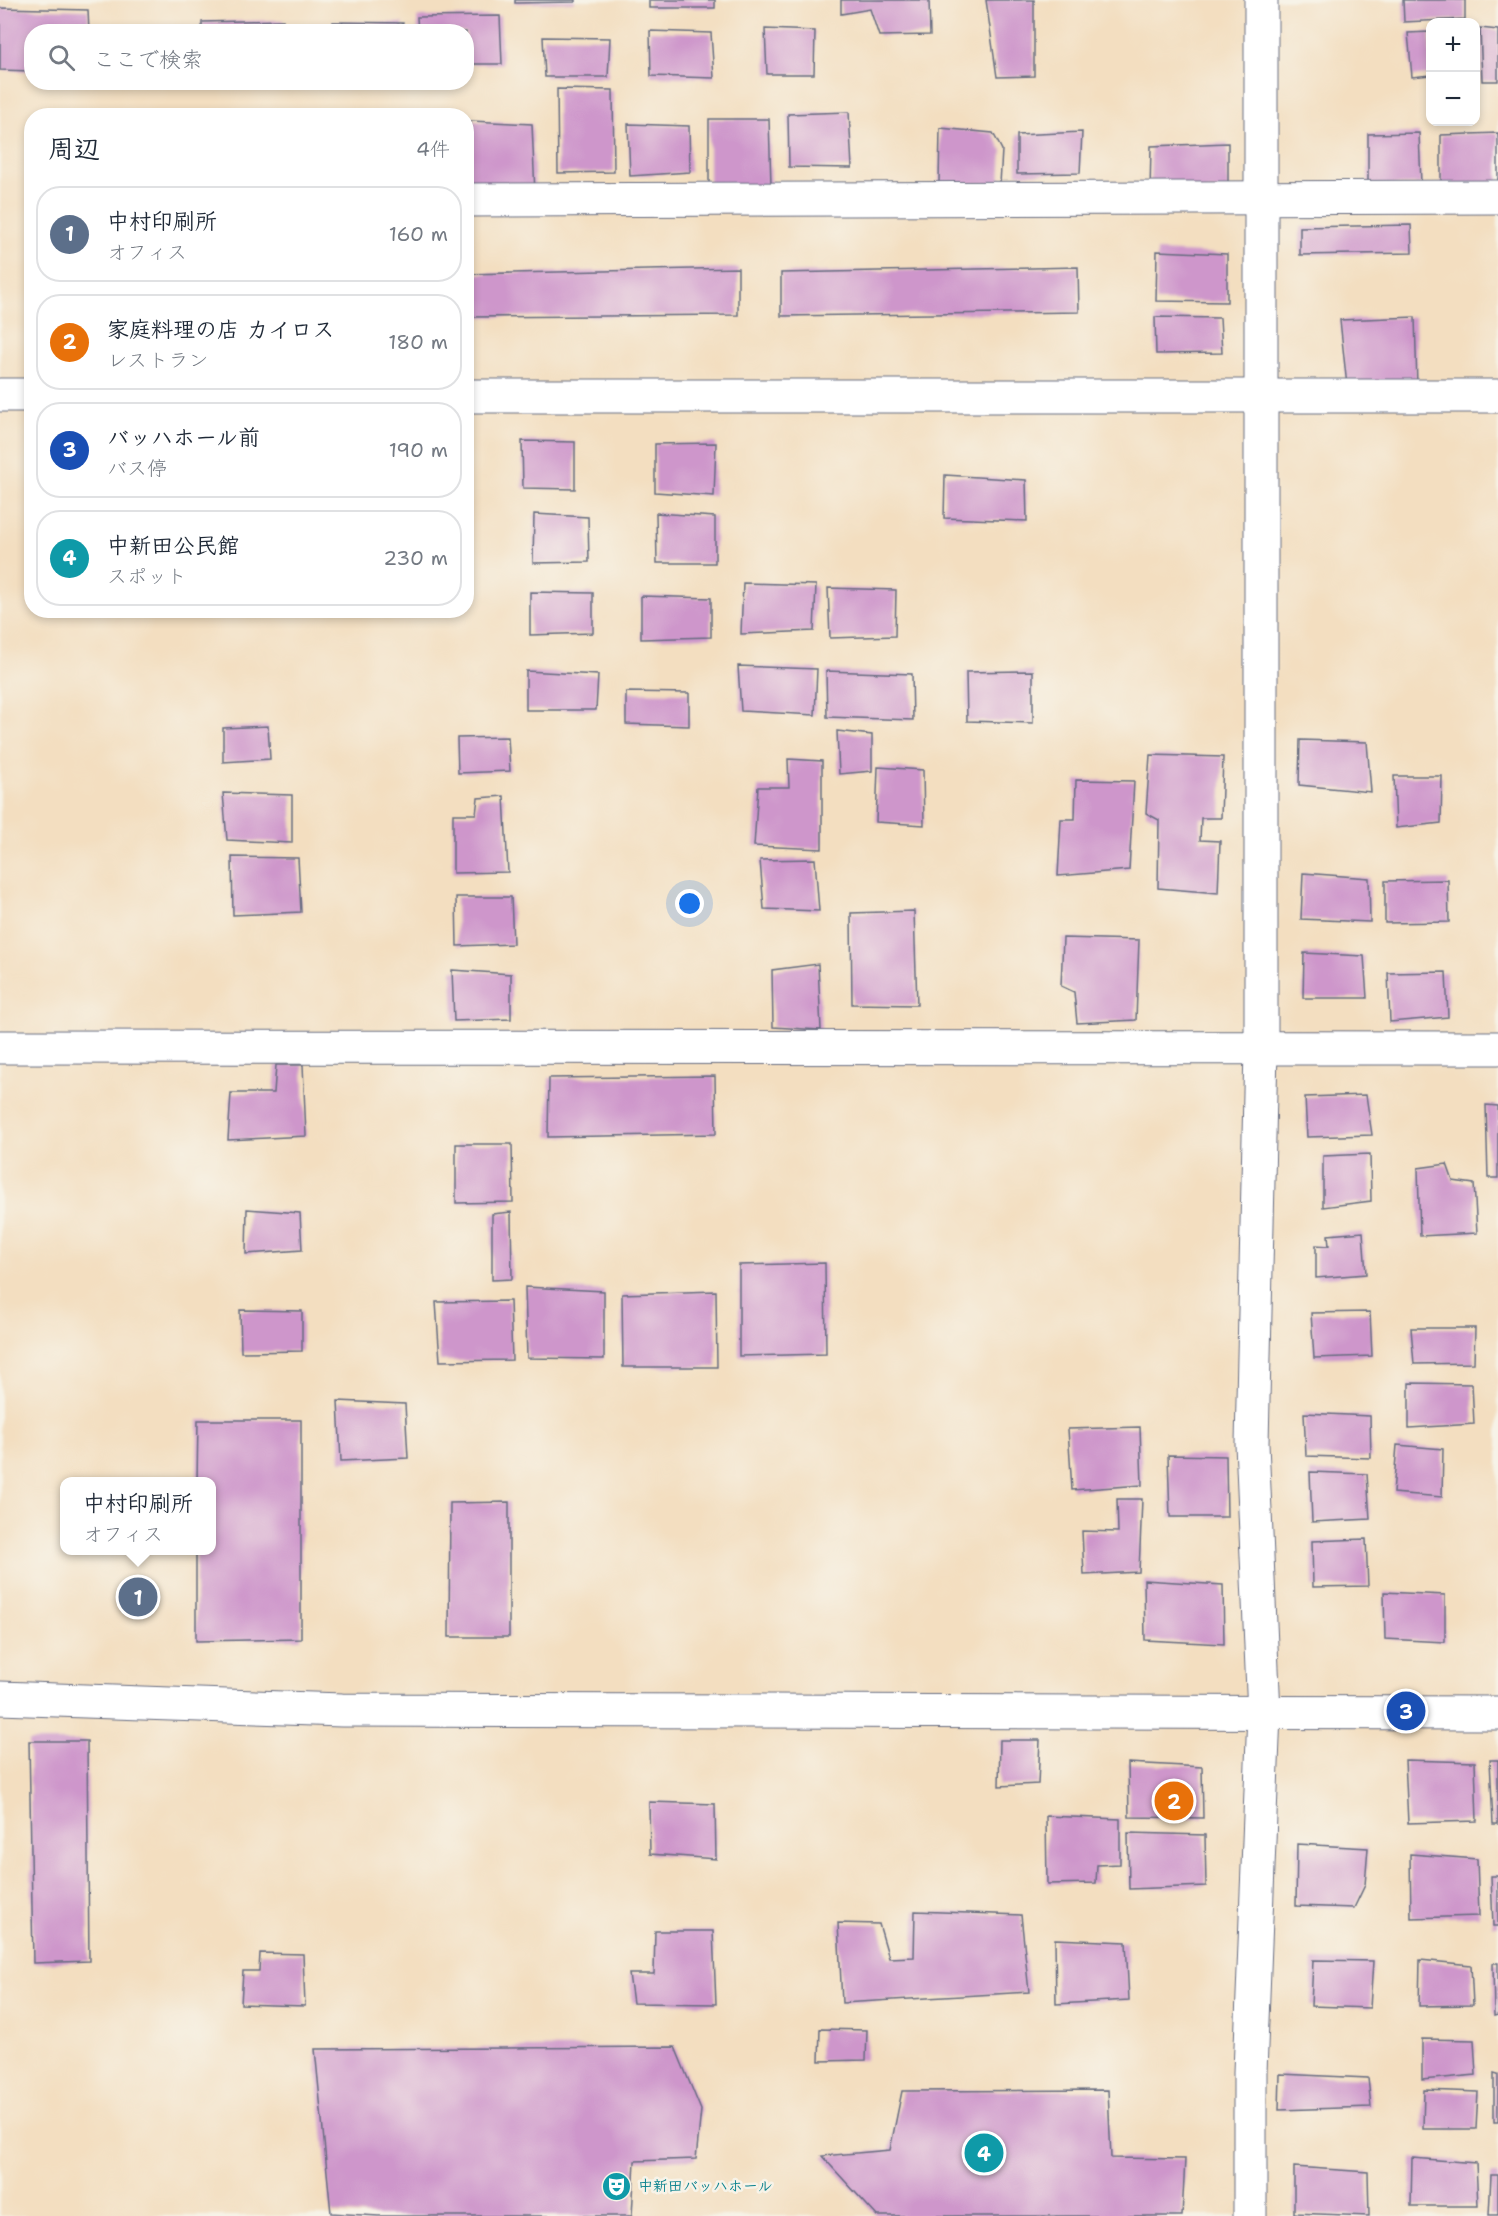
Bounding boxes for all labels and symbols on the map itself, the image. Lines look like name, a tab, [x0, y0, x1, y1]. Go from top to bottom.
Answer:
your location	[675, 889, 704, 918]
pin: 1	[118, 1574, 158, 1620]
pin: 3	[1386, 1688, 1426, 1734]
pin: 2	[1154, 1778, 1194, 1824]
pin: 4	[964, 2130, 1004, 2176]
theatre icon: 中新田バッハホール	[601, 2170, 633, 2202]
place label: 中新田バッハホール	[638, 2176, 772, 2196]

